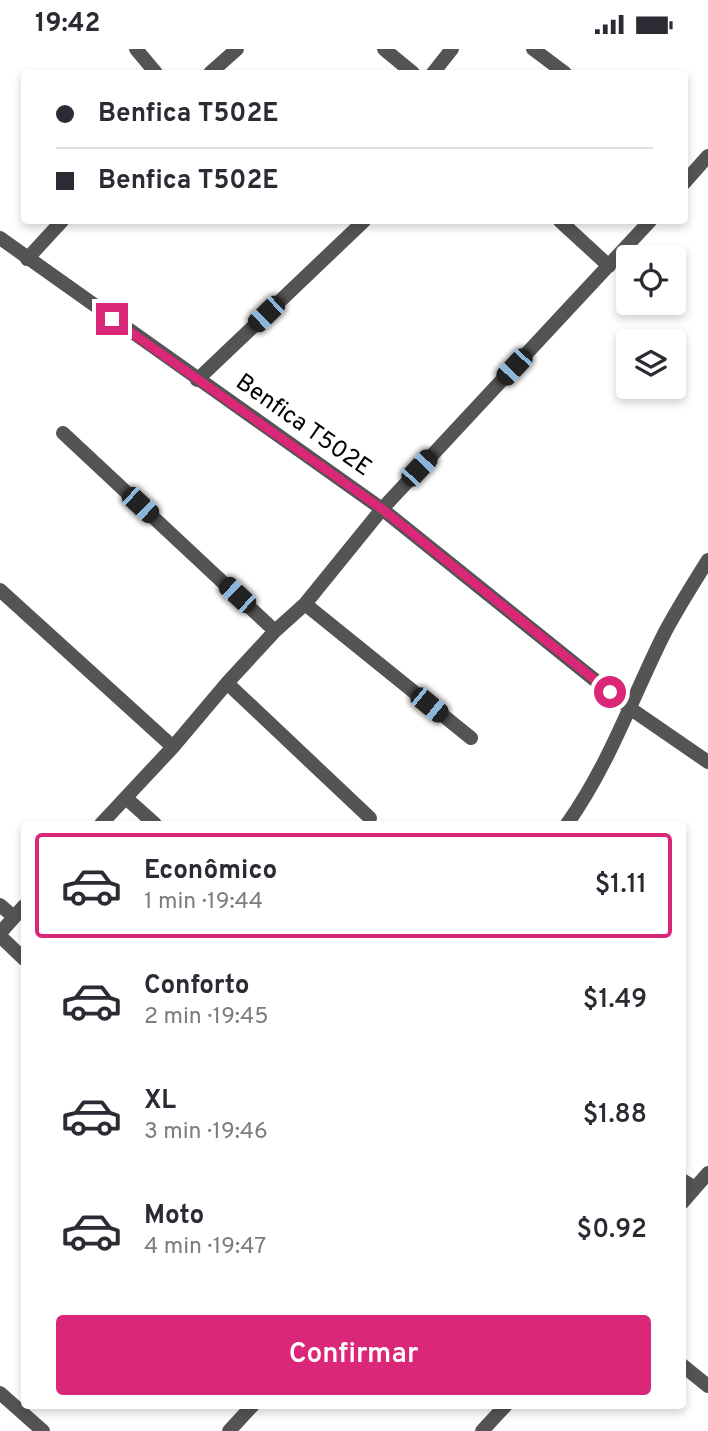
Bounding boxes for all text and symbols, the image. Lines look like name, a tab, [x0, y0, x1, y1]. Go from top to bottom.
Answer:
text: 19:42	[35, 8, 100, 41]
text: Benfica T502E	[98, 98, 279, 131]
text: Benfica T502E	[98, 165, 279, 198]
map controls	[616, 245, 686, 399]
button: locate	[616, 245, 686, 315]
car	[244, 292, 289, 336]
route end	[96, 303, 128, 335]
button: layers	[616, 329, 686, 399]
car	[492, 344, 537, 390]
street label: Benfica T502E	[229, 368, 377, 484]
car	[397, 445, 442, 491]
car	[118, 483, 163, 527]
car	[215, 573, 260, 617]
route start	[594, 676, 626, 708]
car	[407, 684, 452, 726]
icon: car	[60, 854, 123, 917]
text: Econômico	[144, 855, 277, 888]
text: $1.11	[595, 869, 647, 902]
text: 1 min · 19:44	[144, 888, 263, 917]
icon: car	[60, 969, 123, 1032]
text: Conforto	[144, 970, 250, 1003]
text: $1.49	[583, 984, 647, 1017]
text: 2 min · 19:45	[144, 1003, 269, 1032]
icon: car	[60, 1084, 123, 1147]
text: XL	[144, 1085, 176, 1118]
text: $1.88	[583, 1099, 647, 1132]
text: 3 min · 19:46	[144, 1118, 268, 1147]
icon: car	[60, 1199, 123, 1262]
text: Moto	[144, 1200, 204, 1233]
text: $0.92	[577, 1214, 647, 1247]
text: 4 min · 19:47	[144, 1233, 266, 1262]
button: Confirmar	[56, 1315, 651, 1395]

